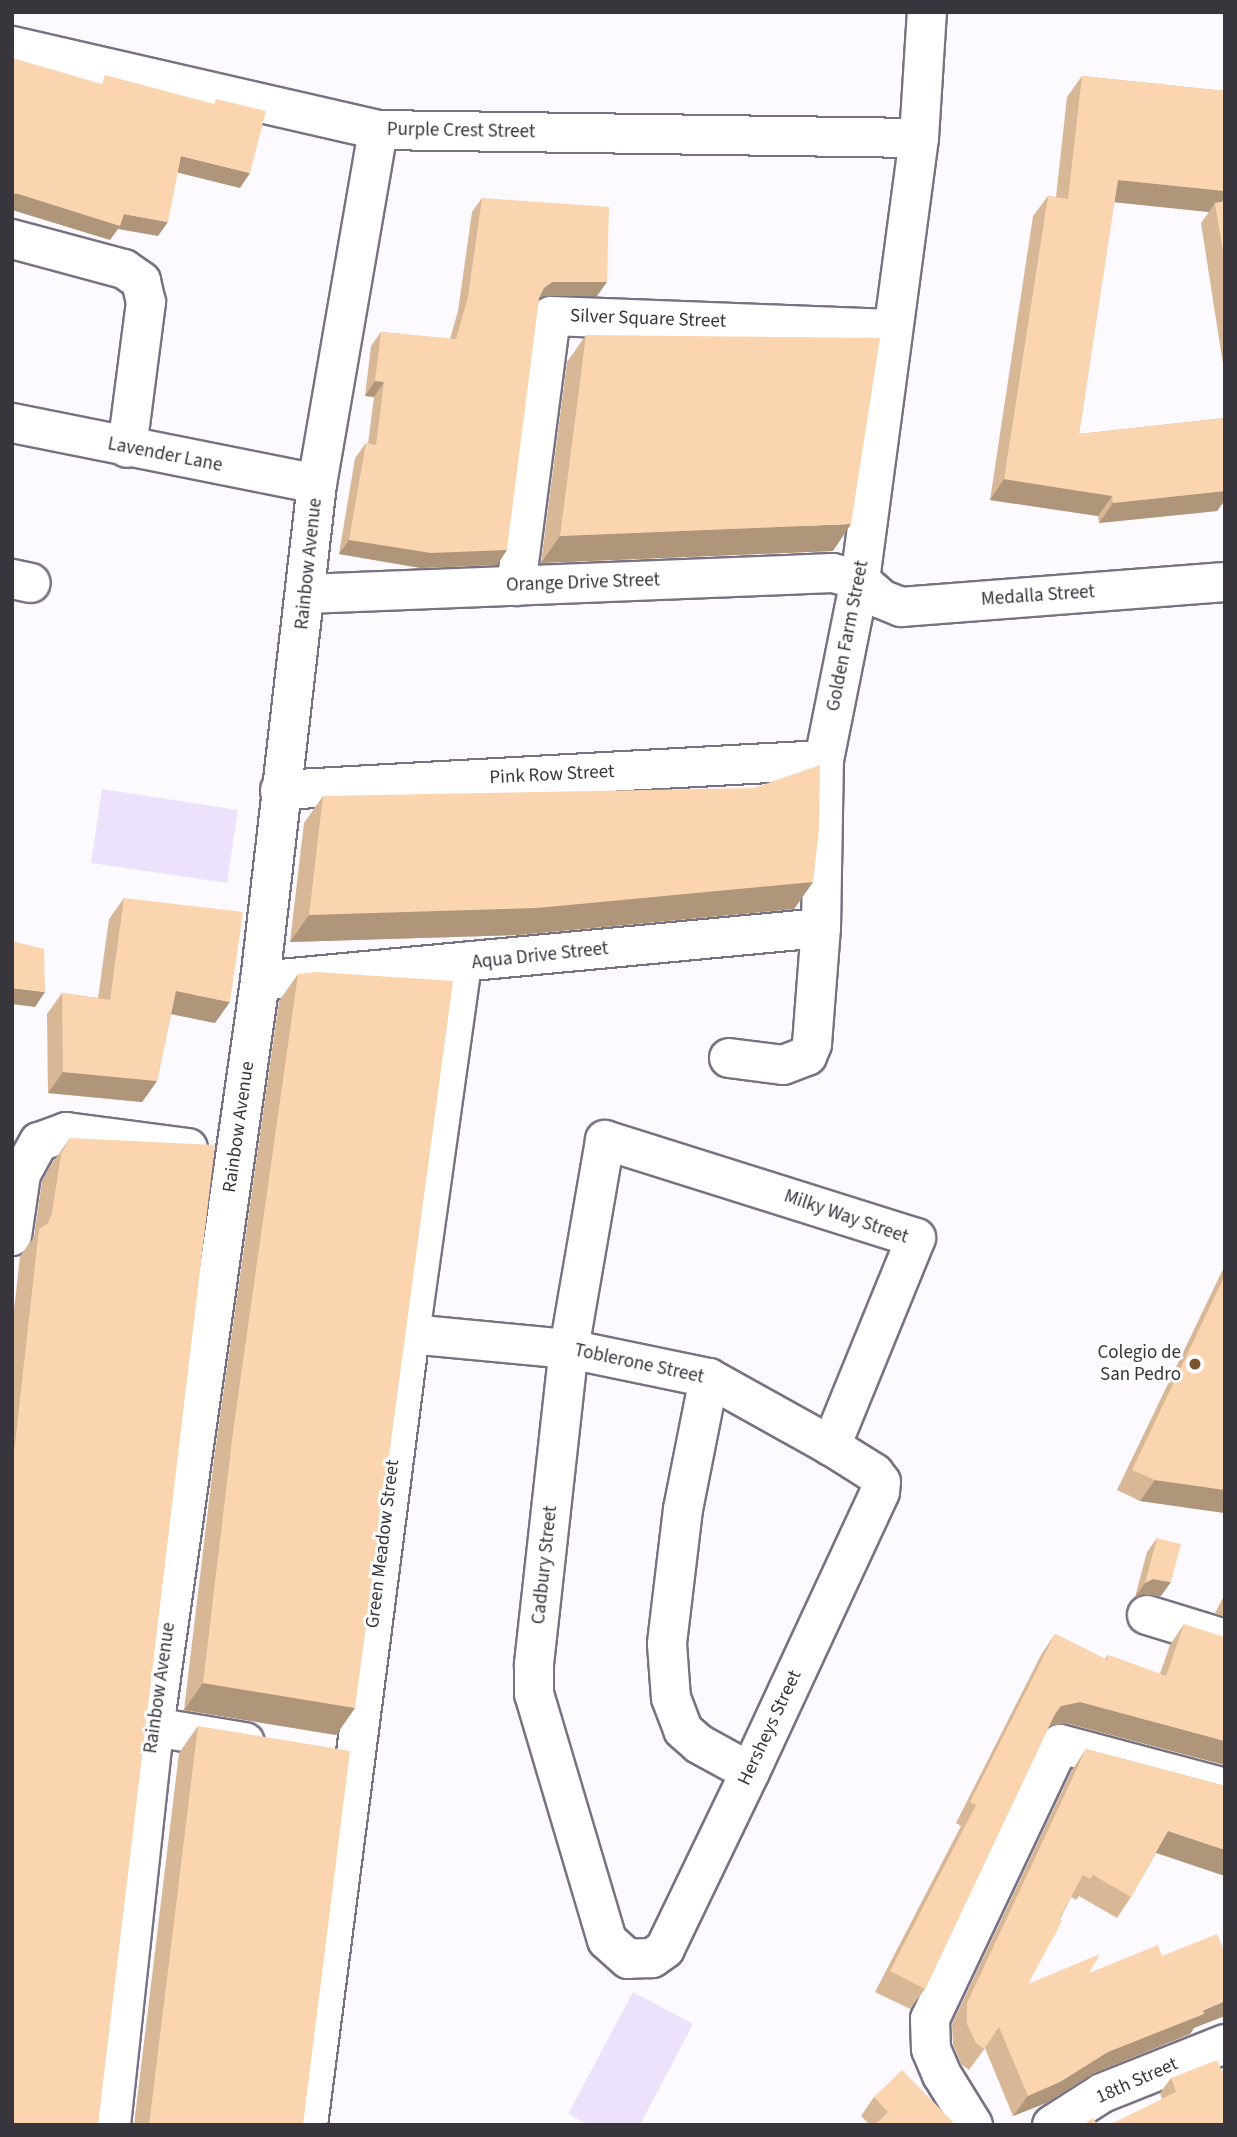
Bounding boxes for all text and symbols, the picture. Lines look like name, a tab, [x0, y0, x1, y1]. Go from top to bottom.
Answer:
street label: Purple Crest Street	[387, 118, 535, 144]
street label: Silver Square Street	[570, 305, 726, 333]
street label: Lavender Lane	[106, 433, 224, 477]
street label: Rainbow Avenue	[291, 497, 327, 631]
street label: Golden Farm Street	[822, 559, 874, 713]
street label: Orange Drive Street	[506, 569, 660, 597]
street label: Medalla Street	[980, 581, 1096, 611]
street label: Pink Row Street	[489, 760, 615, 790]
street label: Aqua Drive Street	[471, 937, 609, 975]
street label: Rainbow Avenue	[219, 1060, 259, 1194]
street label: Milky Way Street	[781, 1185, 911, 1249]
street label: Toblerone Street	[572, 1339, 706, 1389]
place label: Colegio de San Pedro	[1097, 1342, 1181, 1386]
marker: Colegio de San Pedro	[1187, 1356, 1203, 1372]
street label: Green Meadow Street	[361, 1458, 405, 1630]
street label: Cadbury Street	[527, 1505, 563, 1625]
street label: Rainbow Avenue	[140, 1621, 180, 1755]
street label: Hersheys Street	[733, 1667, 807, 1789]
street label: 18th Street	[1093, 2053, 1181, 2109]

